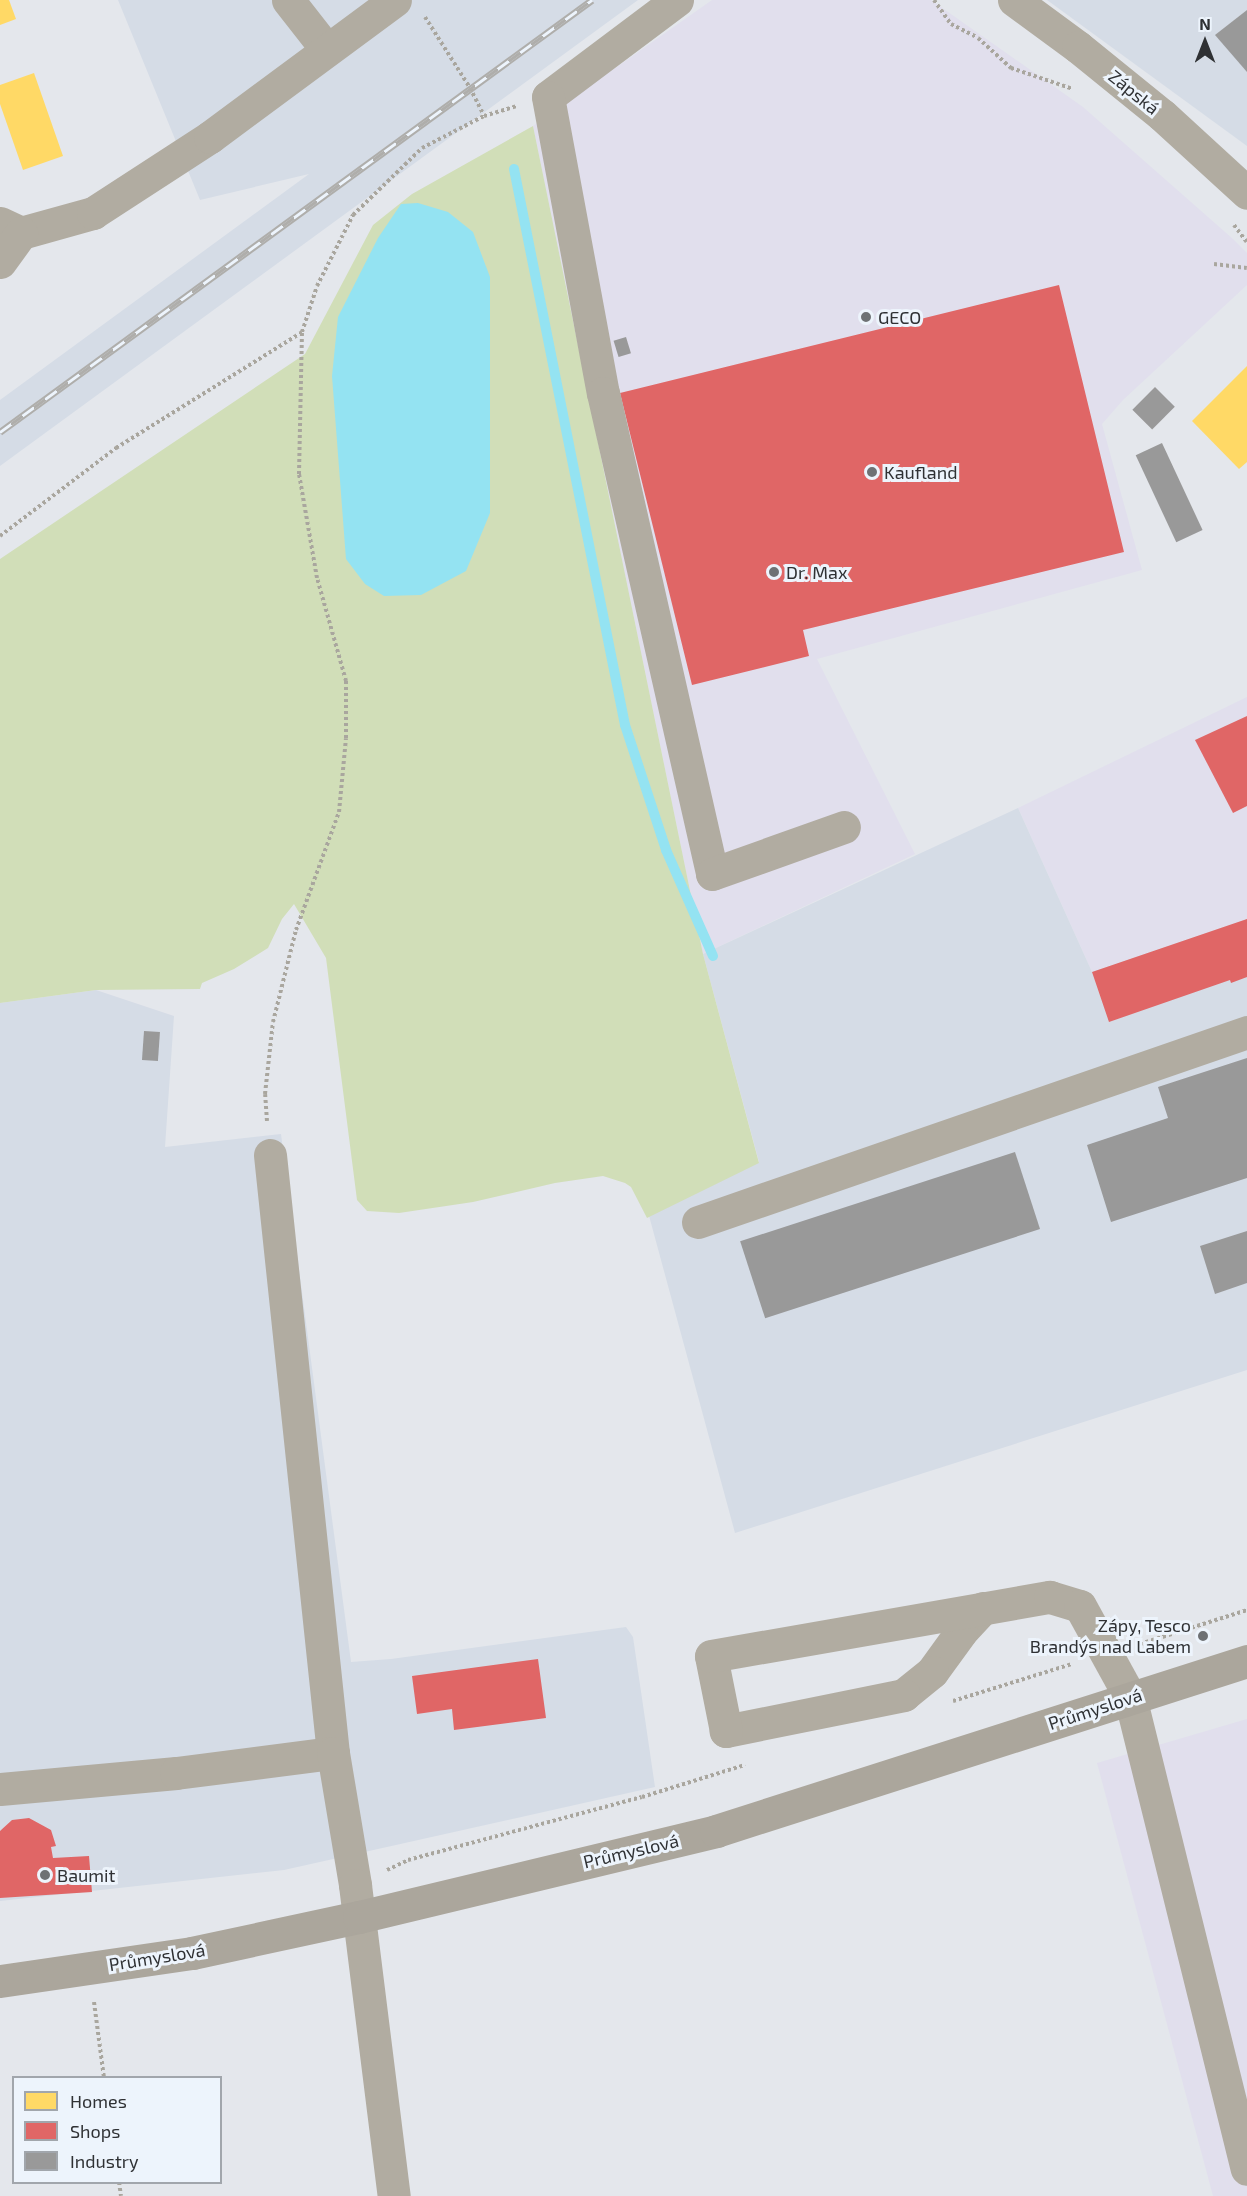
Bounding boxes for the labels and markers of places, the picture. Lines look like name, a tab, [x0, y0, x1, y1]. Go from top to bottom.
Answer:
place label: GECO	[878, 306, 921, 328]
marker: GECO	[859, 310, 873, 324]
place label: Kaufland	[884, 461, 957, 483]
marker: Kaufland	[865, 465, 879, 479]
place label: Dr. Max	[786, 561, 848, 583]
marker: Dr. Max	[767, 565, 781, 579]
place label: Zápy, Tesco Brandýs nad Labem	[1030, 1615, 1191, 1658]
marker: Zápy, Tesco Brandýs nad Labem	[1196, 1629, 1210, 1643]
place label: Baumit	[57, 1864, 115, 1886]
marker: Baumit	[38, 1868, 52, 1882]

